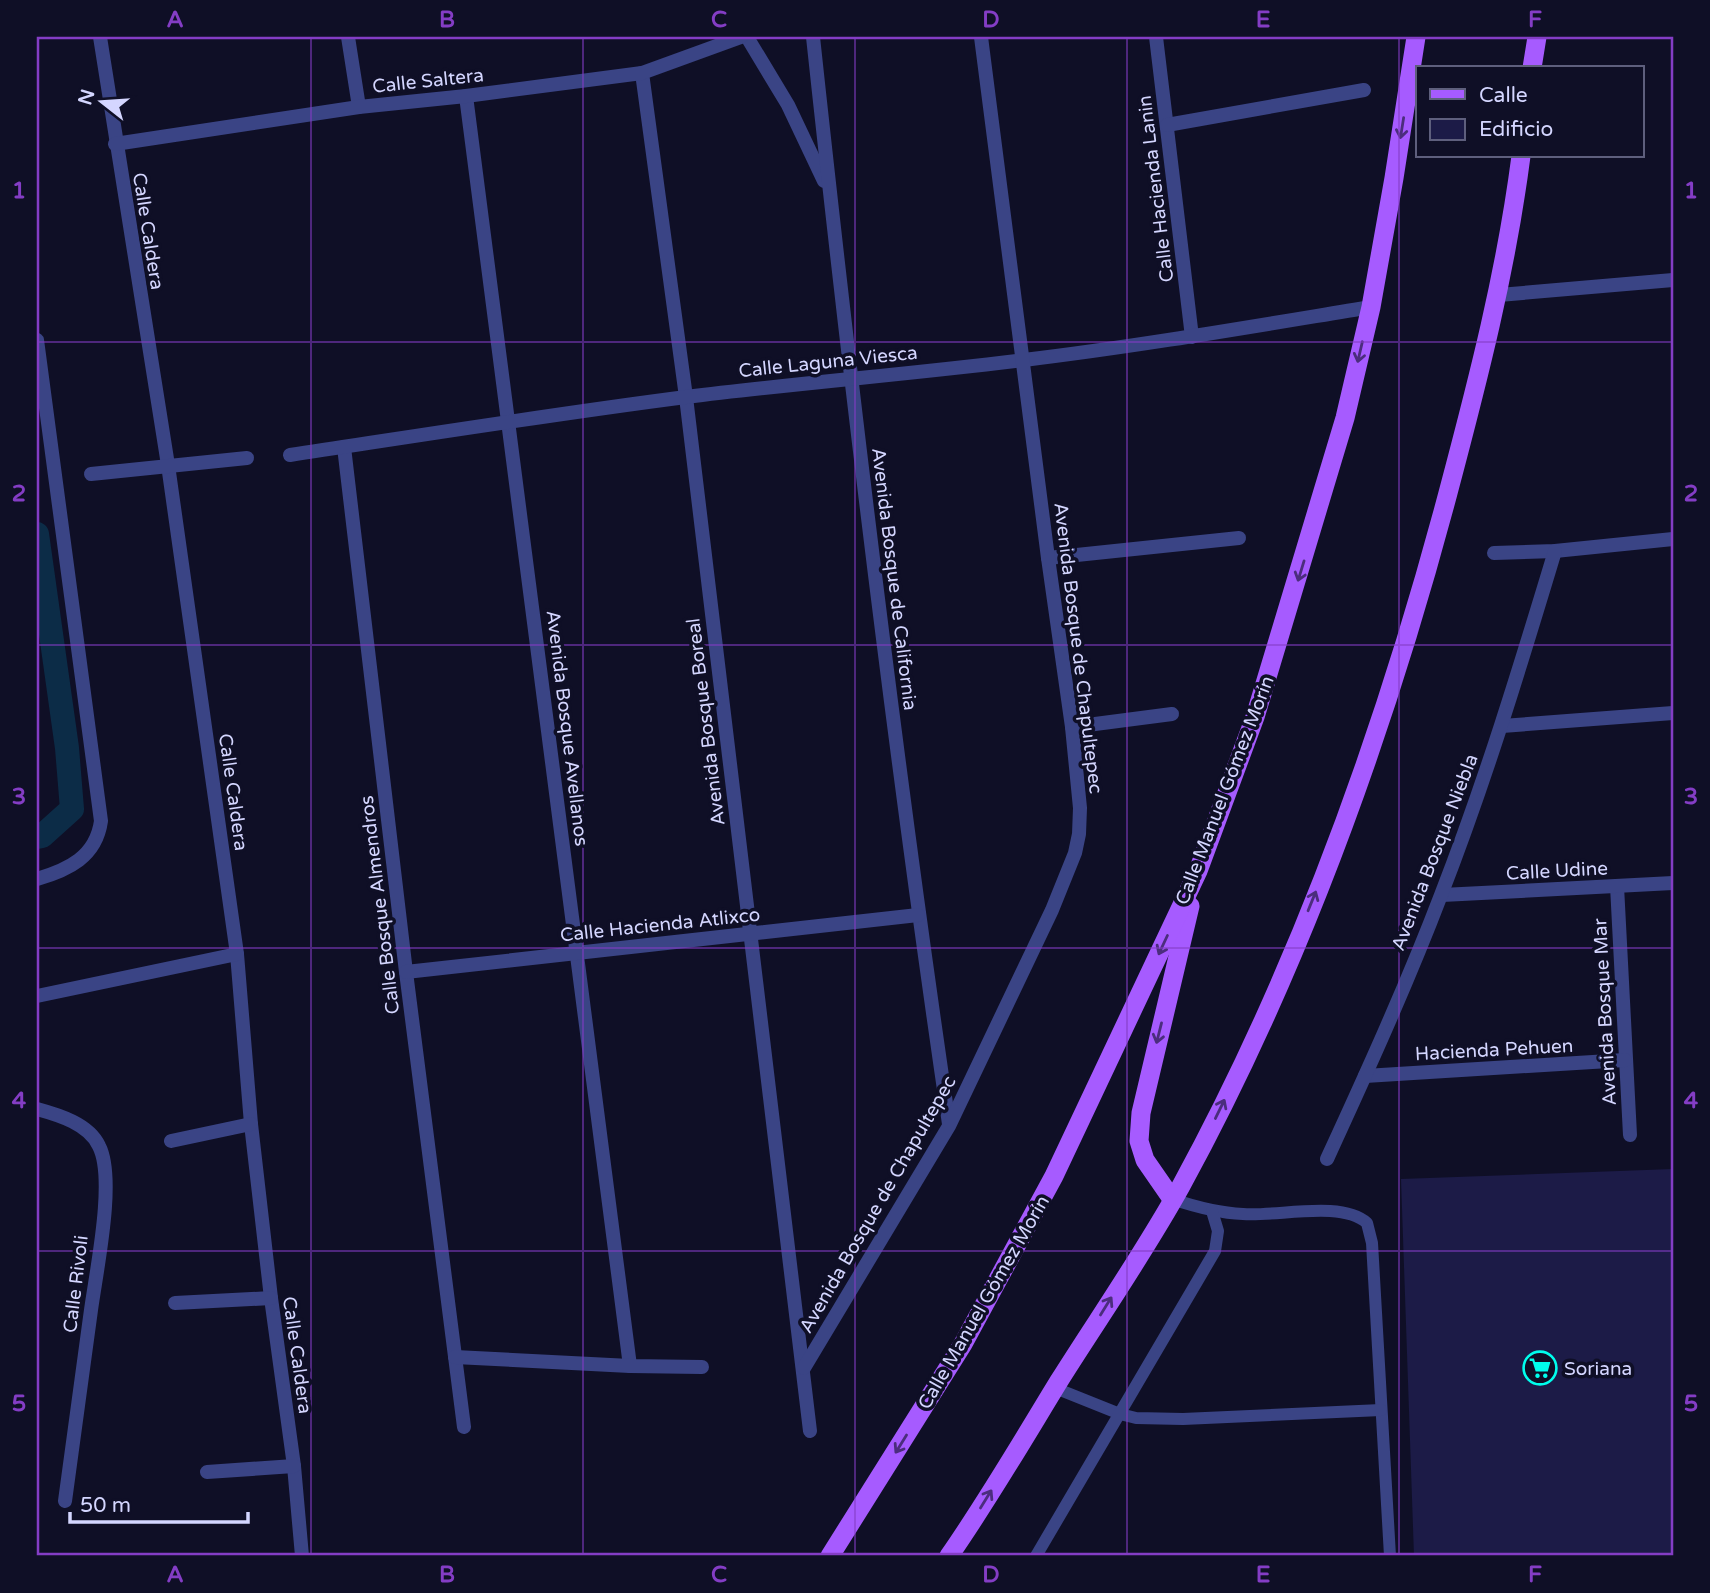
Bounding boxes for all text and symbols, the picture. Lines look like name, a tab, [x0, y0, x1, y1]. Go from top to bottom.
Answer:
text: A	[166, 6, 184, 34]
text: B	[439, 6, 455, 34]
text: C	[711, 6, 727, 34]
text: D	[982, 6, 1000, 34]
text: E	[1256, 6, 1270, 34]
text: F	[1528, 6, 1542, 34]
street label: Calle Saltera	[371, 64, 485, 98]
north arrow	[66, 66, 136, 136]
legend	[1416, 66, 1644, 158]
text: Calle	[1479, 83, 1528, 108]
text: N	[74, 87, 99, 108]
street label: Calle Hacienda Lanin	[1134, 94, 1178, 284]
one-way arrow	[1395, 116, 1408, 139]
text: Edificio	[1479, 117, 1553, 142]
street label: Calle Caldera	[128, 171, 168, 291]
text: 1	[12, 177, 26, 205]
text: 1	[1684, 177, 1698, 205]
one-way arrow	[1353, 340, 1366, 363]
street label: Calle Laguna Viesca	[738, 342, 919, 382]
street label: Avenida Bosque de California	[867, 446, 921, 712]
text: 2	[12, 480, 26, 508]
text: 2	[1684, 480, 1698, 508]
street label: Avenida Bosque de Chapultepec	[1049, 501, 1107, 795]
one-way arrow	[1293, 560, 1306, 582]
street label: Avenida Bosque Avellanos	[542, 609, 592, 847]
street label: Avenida Bosque Boreal	[682, 617, 730, 827]
street label: Calle Manuel Gómez Morín	[1171, 673, 1279, 908]
street label: Calle Caldera	[214, 732, 252, 852]
street label: Avenida Bosque Niebla	[1387, 751, 1483, 954]
text: 3	[12, 783, 26, 811]
text: 3	[1684, 783, 1698, 811]
street label: Calle Bosque Almendros	[356, 794, 404, 1016]
street label: Calle Udine	[1505, 857, 1609, 885]
one-way arrow	[1307, 891, 1320, 913]
street label: Calle Hacienda Atlixco	[559, 904, 761, 946]
street label: Avenida Bosque Mar	[1589, 917, 1621, 1106]
one-way arrow	[1155, 934, 1169, 955]
one-way arrow	[1152, 1021, 1165, 1044]
street label: Hacienda Pehuen	[1414, 1035, 1574, 1065]
street label: Avenida Bosque de Chapultepec	[795, 1072, 961, 1337]
text: 4	[12, 1087, 27, 1115]
text: 4	[1684, 1087, 1699, 1115]
one-way arrow	[1214, 1099, 1228, 1120]
street label: Calle Manuel Gómez Morín	[914, 1192, 1054, 1413]
street label: Calle Rivoli	[59, 1234, 93, 1334]
street label: Calle Caldera	[278, 1295, 316, 1415]
one-way arrow	[1099, 1297, 1114, 1316]
supermarket icon: Soriana	[1521, 1349, 1559, 1387]
place label: Soriana	[1564, 1358, 1632, 1380]
text: 5	[12, 1390, 26, 1418]
text: 5	[1684, 1390, 1698, 1418]
one-way arrow	[894, 1434, 908, 1454]
scale bar	[70, 1481, 248, 1525]
one-way arrow	[978, 1490, 993, 1509]
text: 50 m	[80, 1493, 131, 1518]
text: A	[166, 1561, 184, 1589]
text: B	[439, 1561, 455, 1589]
text: C	[711, 1561, 727, 1589]
text: D	[982, 1561, 1000, 1589]
text: E	[1256, 1561, 1270, 1589]
text: F	[1528, 1561, 1542, 1589]

